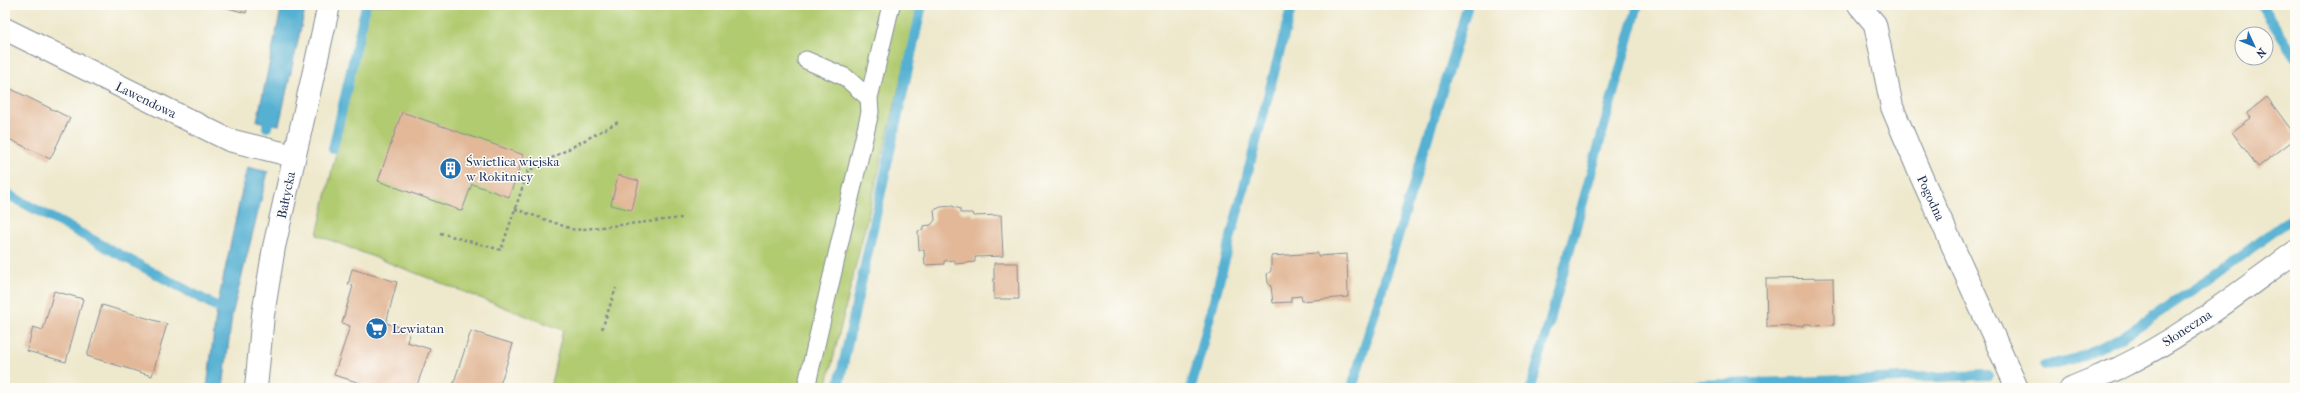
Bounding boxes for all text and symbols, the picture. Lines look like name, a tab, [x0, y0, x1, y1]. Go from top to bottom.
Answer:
north arrow	[2234, 26, 2274, 66]
text: N	[2253, 45, 2268, 61]
street label: Lawendowa	[113, 79, 180, 122]
place label: Świetlica wiejska w Rokitnicy	[465, 154, 561, 184]
building icon: Świetlica wiejska w Rokitnicy	[438, 155, 464, 181]
street label: Bałtycka	[274, 169, 298, 220]
street label: Pogodna	[1914, 173, 1948, 224]
street label: Słoneczna	[2160, 306, 2215, 349]
supermarket icon: Lewiatan	[363, 315, 389, 341]
place label: Lewiatan	[392, 321, 444, 336]

